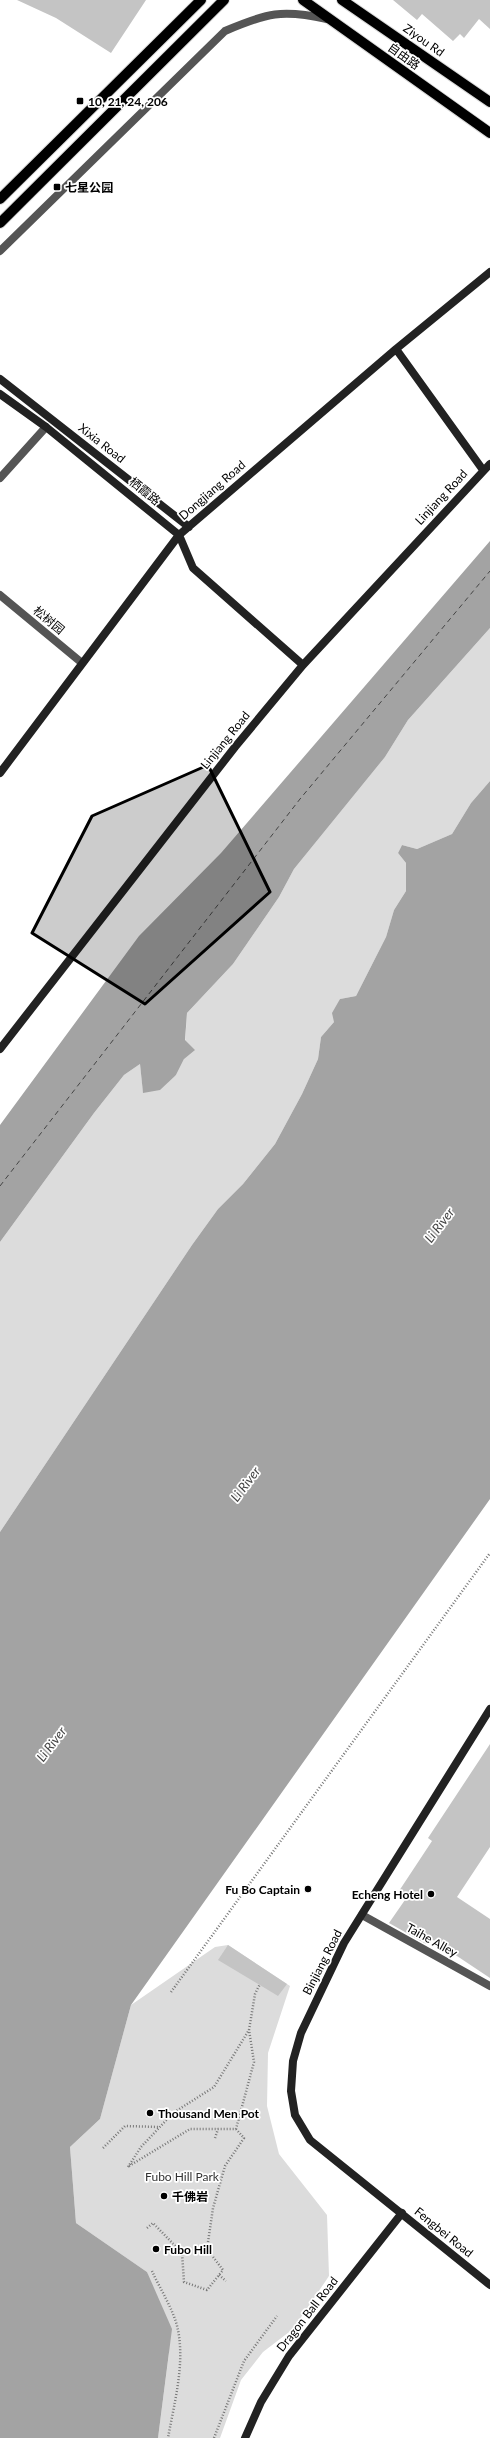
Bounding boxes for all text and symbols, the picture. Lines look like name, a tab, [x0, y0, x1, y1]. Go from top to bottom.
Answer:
street label: Ziyou Rd	[401, 20, 447, 60]
street label: 自由路	[385, 40, 423, 72]
place label: 10, 21, 24, 206	[88, 94, 168, 109]
marker: 10, 21, 24, 206	[75, 96, 85, 106]
place label: 七星公园	[65, 180, 113, 195]
marker: 七星公园	[52, 182, 62, 192]
street label: Xixia Road	[76, 420, 128, 466]
street label: Dongjiang Road	[176, 457, 248, 523]
street label: Linjiang Road	[412, 466, 470, 528]
street label: 栖霞路	[126, 474, 164, 508]
street label: 松树园	[30, 603, 68, 637]
street label: Linjiang Road	[197, 708, 253, 772]
water label: Li River	[421, 1204, 458, 1246]
water label: Li River	[227, 1463, 264, 1505]
water label: Li River	[33, 1723, 70, 1765]
place label: Fu Bo Captain	[225, 1882, 300, 1897]
marker: Fu Bo Captain	[303, 1884, 313, 1894]
place label: Echeng Hotel	[352, 1887, 423, 1902]
marker: Echeng Hotel	[426, 1889, 436, 1899]
street label: Taihe Alley	[404, 1920, 461, 1961]
street label: Binjiang Road	[299, 1927, 345, 1997]
place label: Thousand Men Pot	[158, 2106, 260, 2121]
marker: Thousand Men Pot	[145, 2108, 155, 2118]
park label: Fubo Hill Park	[145, 2169, 220, 2184]
place label: 千佛岩	[172, 2189, 208, 2204]
marker: 千佛岩	[159, 2191, 169, 2201]
street label: Fengbei Road	[412, 2204, 476, 2260]
place label: Fubo Hill	[164, 2242, 212, 2257]
marker: Fubo Hill	[151, 2244, 161, 2254]
street label: Dragon Ball Road	[273, 2274, 341, 2354]

